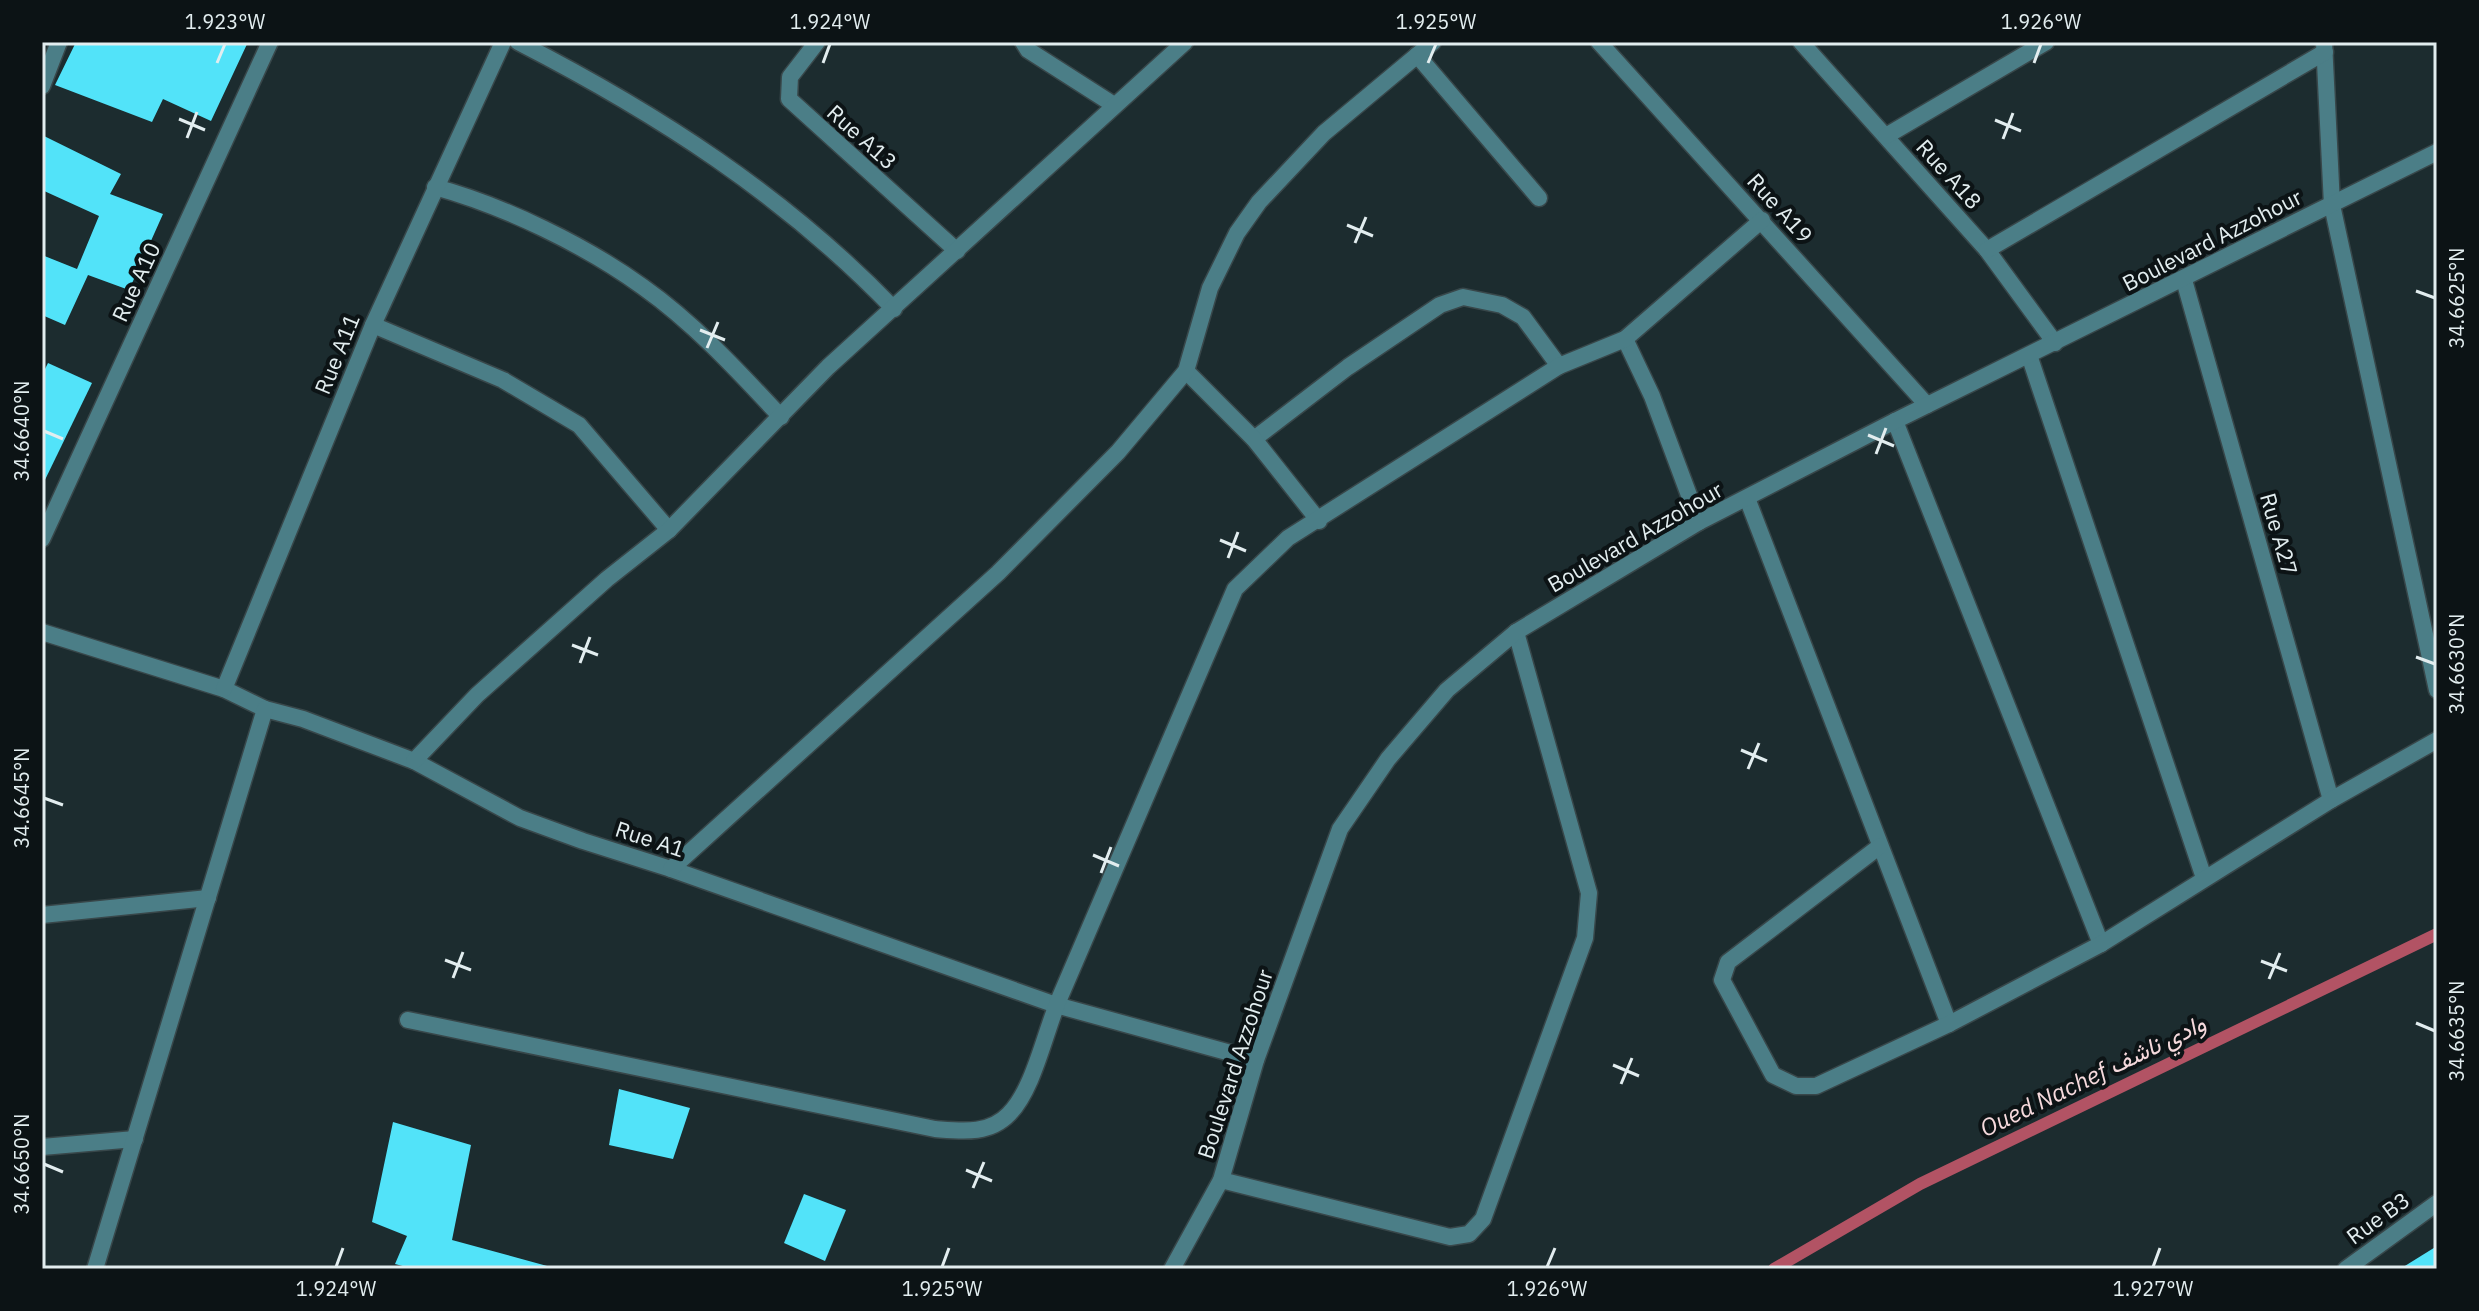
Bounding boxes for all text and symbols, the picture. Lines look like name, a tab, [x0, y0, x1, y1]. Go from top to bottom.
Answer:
text: 1.923°W	[185, 8, 265, 35]
text: 1.924°W	[790, 8, 870, 35]
text: 1.925°W	[1396, 8, 1476, 35]
text: 1.926°W	[2001, 8, 2081, 35]
street label: Rue A13	[821, 98, 903, 176]
street label: Rue A18	[1910, 133, 1988, 215]
street label: Rue A19	[1741, 167, 1819, 249]
street label: Boulevard Azzohour	[2117, 182, 2306, 297]
street label: Rue A10	[105, 237, 167, 326]
text: 34.6625°N	[2443, 248, 2470, 348]
street label: Rue A11	[307, 309, 366, 398]
text: 34.6640°N	[8, 381, 35, 481]
street label: Boulevard Azzohour	[1542, 475, 1728, 599]
street label: Rue A27	[2254, 489, 2305, 578]
text: 34.6630°N	[2443, 614, 2470, 714]
text: 34.6645°N	[8, 748, 35, 848]
street label: Rue A1	[612, 814, 688, 863]
street label: Boulevard Azzohour	[1190, 965, 1279, 1162]
text: 34.6635°N	[2443, 981, 2470, 1081]
water label: Oued Nachef وادي ناشف	[1974, 1006, 2213, 1147]
text: 34.6650°N	[8, 1114, 35, 1214]
street label: Rue B3	[2340, 1185, 2415, 1250]
text: 1.924°W	[296, 1275, 376, 1302]
text: 1.925°W	[902, 1275, 982, 1302]
text: 1.926°W	[1507, 1275, 1587, 1302]
text: 1.927°W	[2113, 1275, 2193, 1302]

